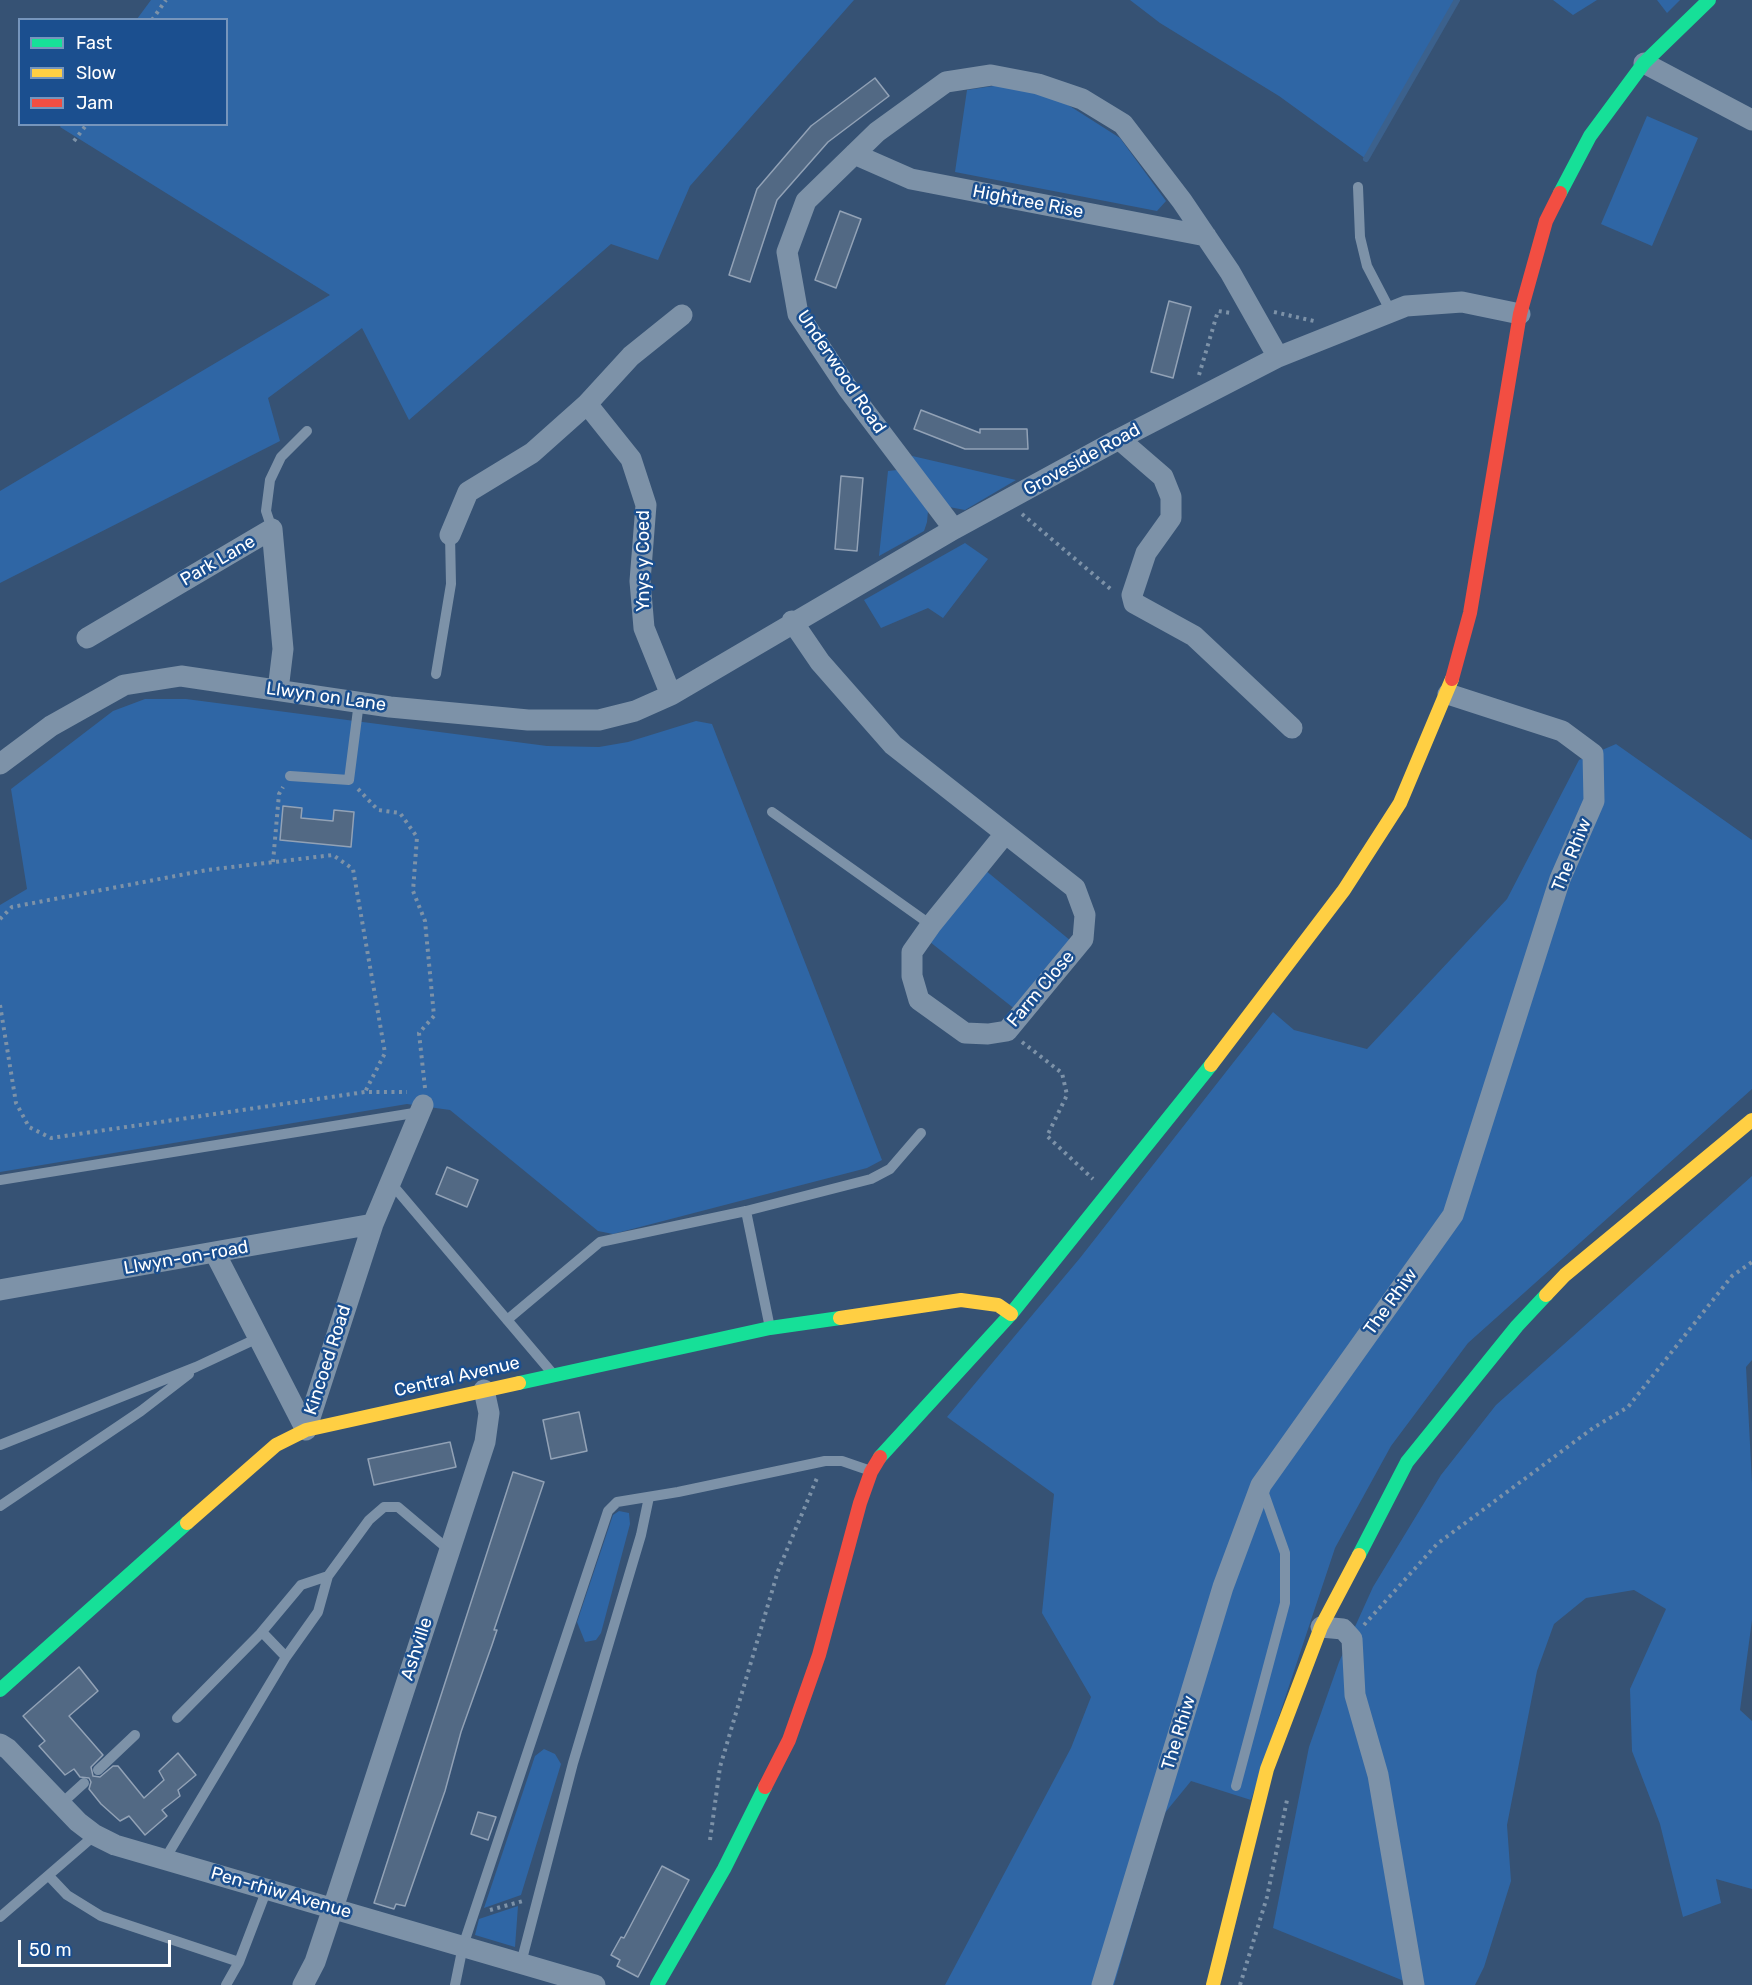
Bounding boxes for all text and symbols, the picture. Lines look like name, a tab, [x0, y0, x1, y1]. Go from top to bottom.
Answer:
legend	[18, 18, 228, 126]
text: Fast	[76, 32, 112, 54]
text: Slow	[76, 62, 116, 84]
text: Jam	[76, 92, 113, 114]
street label: Hightree Rise	[971, 181, 1085, 223]
street label: Underwood Road	[792, 306, 890, 438]
street label: Groveside Road	[1020, 419, 1144, 501]
street label: Ynys y Coed	[633, 510, 655, 612]
street label: Park Lane	[177, 531, 259, 591]
street label: Llwyn on Lane	[265, 678, 387, 716]
street label: The Rhiw	[1548, 815, 1596, 895]
street label: Farm Close	[1003, 946, 1079, 1032]
street label: Llwyn-on-road	[122, 1236, 250, 1280]
street label: The Rhiw	[1360, 1264, 1422, 1340]
street label: Kincoed Road	[300, 1302, 356, 1418]
street label: Central Avenue	[392, 1352, 522, 1402]
street label: Ashville	[397, 1615, 437, 1683]
street label: The Rhiw	[1157, 1693, 1201, 1773]
street label: Pen-rhiw Avenue	[208, 1863, 354, 1923]
scale bar	[21, 1928, 174, 1966]
text: 50 m	[29, 1939, 72, 1961]

